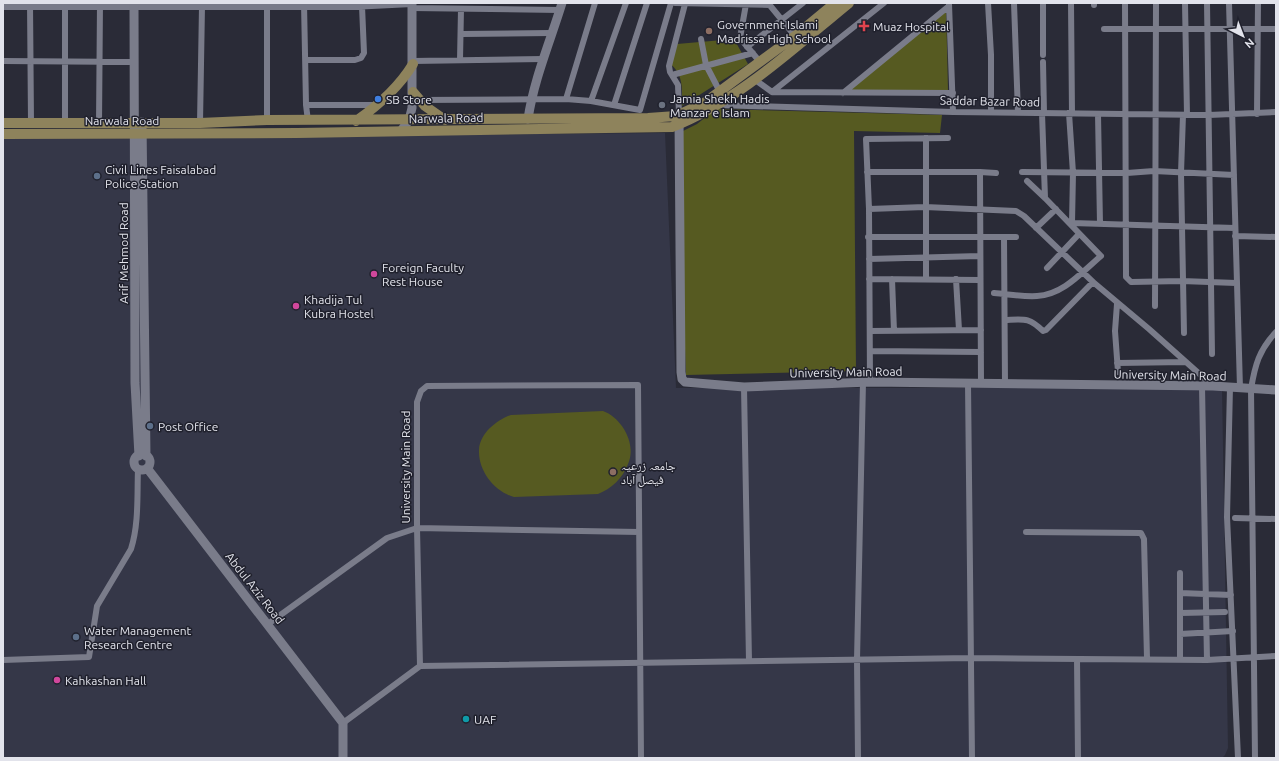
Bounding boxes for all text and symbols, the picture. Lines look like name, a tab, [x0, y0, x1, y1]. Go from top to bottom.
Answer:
north arrow	[1223, 16, 1263, 56]
place label: Government Islami Madrissa High School	[717, 18, 831, 45]
marker: Muaz Hospital	[858, 20, 870, 32]
place label: Muaz Hospital	[873, 20, 949, 33]
marker: Government Islami Madrissa High School	[704, 26, 714, 36]
text: N	[1243, 36, 1257, 51]
place label: Jamia Shekh Hadis Manzar e Islam	[670, 92, 769, 119]
place label: SB Store	[386, 93, 432, 106]
marker: SB Store	[373, 94, 383, 104]
street label: Saddar Bazar Road	[940, 94, 1040, 108]
marker: Jamia Shekh Hadis Manzar e Islam	[657, 100, 667, 110]
street label: Narwala Road	[409, 111, 483, 125]
street label: Narwala Road	[85, 114, 159, 127]
place label: Civil Lines Faisalabad Police Station	[105, 163, 216, 190]
marker: Civil Lines Faisalabad Police Station	[92, 171, 102, 181]
street label: Arif Mehmod Road	[117, 202, 130, 304]
place label: Foreign Faculty Rest House	[382, 261, 464, 288]
marker: Foreign Faculty Rest House	[369, 269, 379, 279]
place label: Khadija Tul Kubra Hostel	[304, 293, 374, 320]
marker: Khadija Tul Kubra Hostel	[291, 301, 301, 311]
street label: University Main Road	[789, 365, 903, 379]
street label: University Main Road	[1113, 368, 1227, 382]
street label: University Main Road	[399, 410, 412, 524]
place label: Post Office	[158, 420, 218, 433]
marker: Post Office	[145, 421, 155, 431]
place label: جامعہ زرعیہ فیصل آباد	[621, 459, 676, 487]
marker: جامعہ زرعیہ فیصل آباد	[608, 467, 618, 477]
street label: Abdul Aziz Road	[223, 550, 287, 626]
place label: Water Management Research Centre	[84, 624, 192, 651]
marker: Water Management Research Centre	[71, 632, 81, 642]
place label: Kahkashan Hall	[65, 674, 146, 687]
marker: Kahkashan Hall	[52, 675, 62, 685]
place label: UAF	[474, 713, 496, 726]
marker: UAF	[461, 714, 471, 724]

